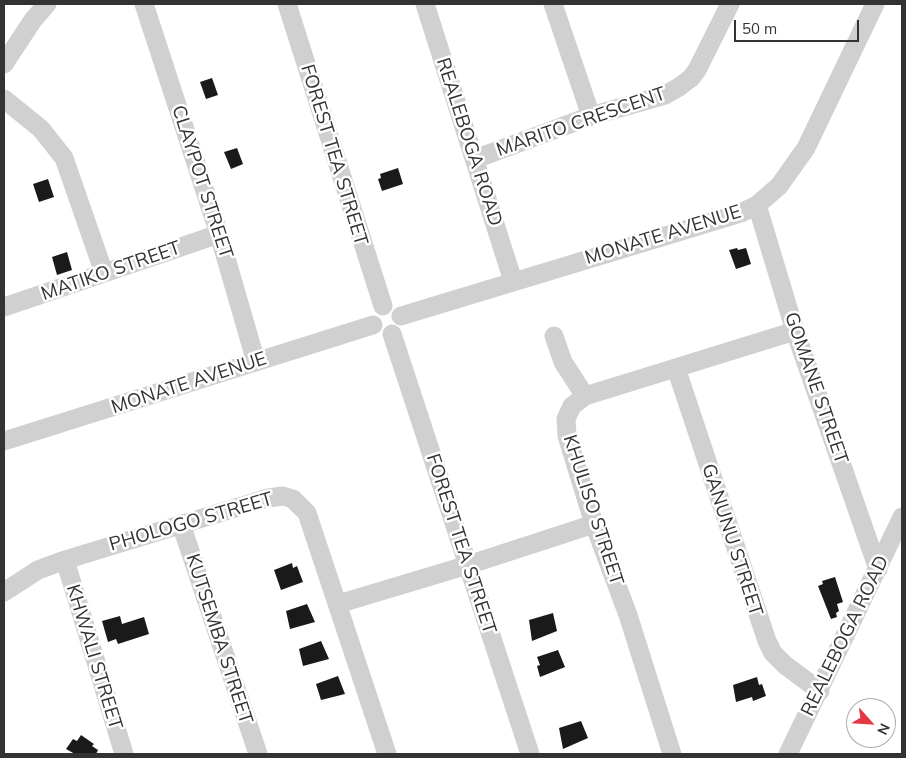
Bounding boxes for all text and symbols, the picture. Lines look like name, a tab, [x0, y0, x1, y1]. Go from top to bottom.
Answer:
scale bar	[736, 10, 861, 42]
text: 50 m	[742, 19, 777, 38]
street label: REALEBOGA ROAD	[431, 55, 507, 229]
street label: FOREST TEA STREET	[296, 62, 372, 248]
street label: MARITO CRESCENT	[493, 82, 669, 162]
street label: CLAYPOT STREET	[166, 103, 238, 261]
street label: MONATE AVENUE	[582, 200, 744, 270]
street label: MATIKO STREET	[38, 236, 184, 306]
street label: GOMANE STREET	[779, 309, 853, 467]
street label: MONATE AVENUE	[108, 347, 270, 419]
street label: KHULISO STREET	[558, 432, 628, 588]
street label: FOREST TEA STREET	[421, 451, 501, 637]
street label: GANUNU STREET	[697, 461, 767, 619]
street label: PHOLOGO STREET	[107, 488, 275, 556]
street label: KUTSEMBA STREET	[181, 551, 257, 727]
street label: REALEBOGA ROAD	[796, 552, 894, 720]
street label: KHWALI STREET	[61, 582, 127, 732]
north arrow	[846, 698, 896, 748]
text: N	[873, 720, 894, 738]

